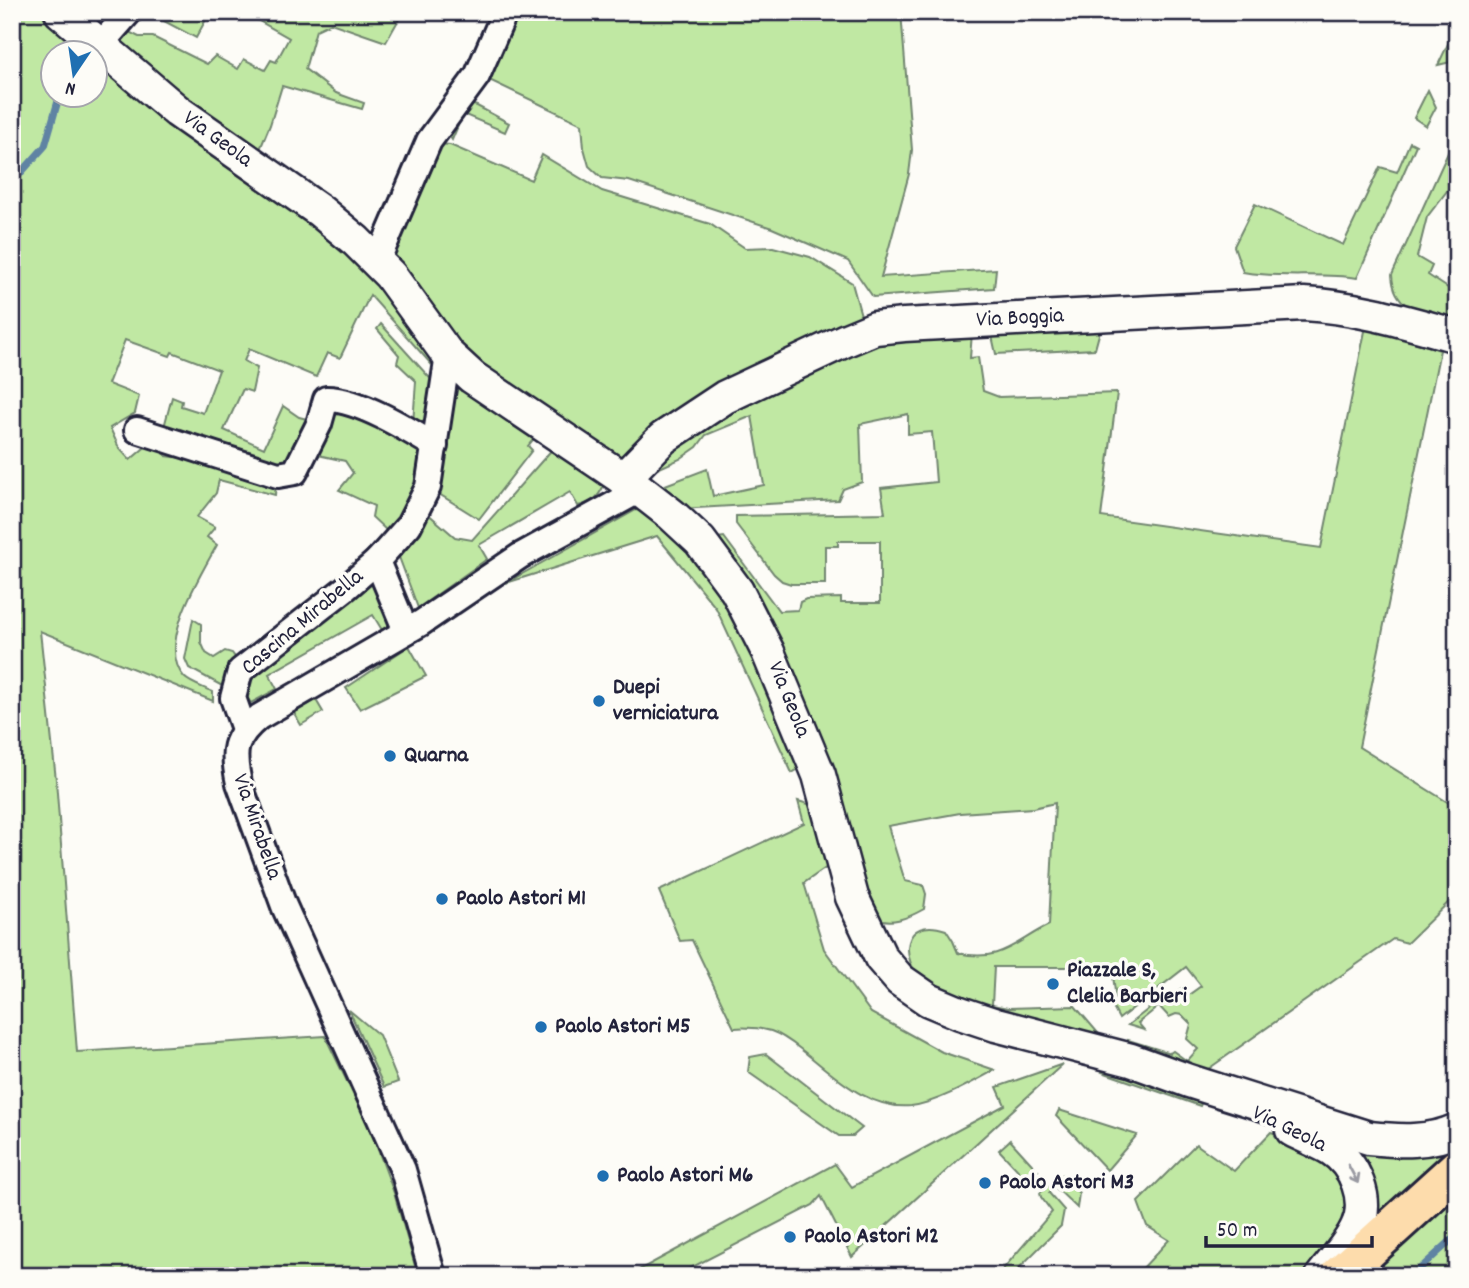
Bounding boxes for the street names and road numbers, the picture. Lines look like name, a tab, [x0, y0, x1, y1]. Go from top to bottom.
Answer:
street label: Via Geola	[175, 103, 260, 177]
street label: Via Boggia	[975, 300, 1066, 338]
street label: Cascina Mirabella	[235, 561, 372, 684]
street label: Via Geola	[758, 657, 819, 744]
street label: Via Mirabella	[222, 770, 290, 886]
street label: Via Geola	[1246, 1098, 1333, 1163]

